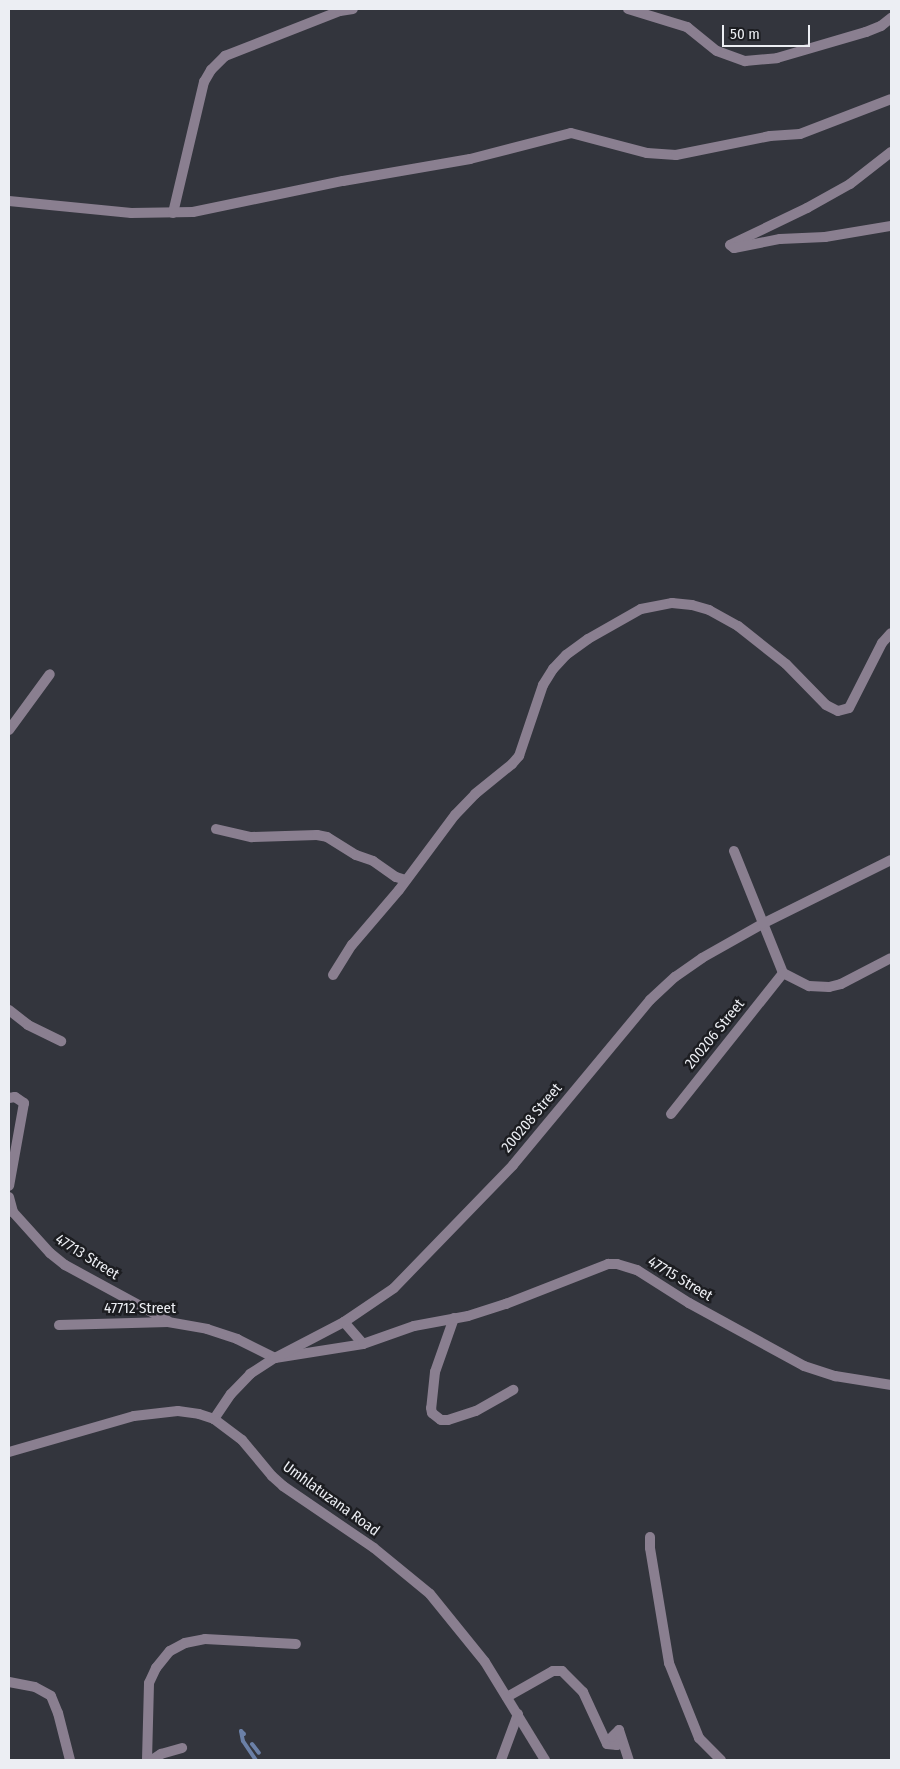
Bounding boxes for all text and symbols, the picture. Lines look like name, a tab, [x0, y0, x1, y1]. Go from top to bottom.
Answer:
scale bar	[725, 15, 812, 47]
text: 50 m	[730, 25, 760, 43]
street label: 200206 Street	[681, 996, 749, 1072]
street label: 200208 Street	[498, 1080, 566, 1156]
street label: 47713 Street	[52, 1230, 122, 1284]
street label: 47715 Street	[644, 1253, 716, 1305]
street label: 47712 Street	[104, 1300, 176, 1318]
street label: Umhlatuzana Road	[279, 1458, 383, 1540]

